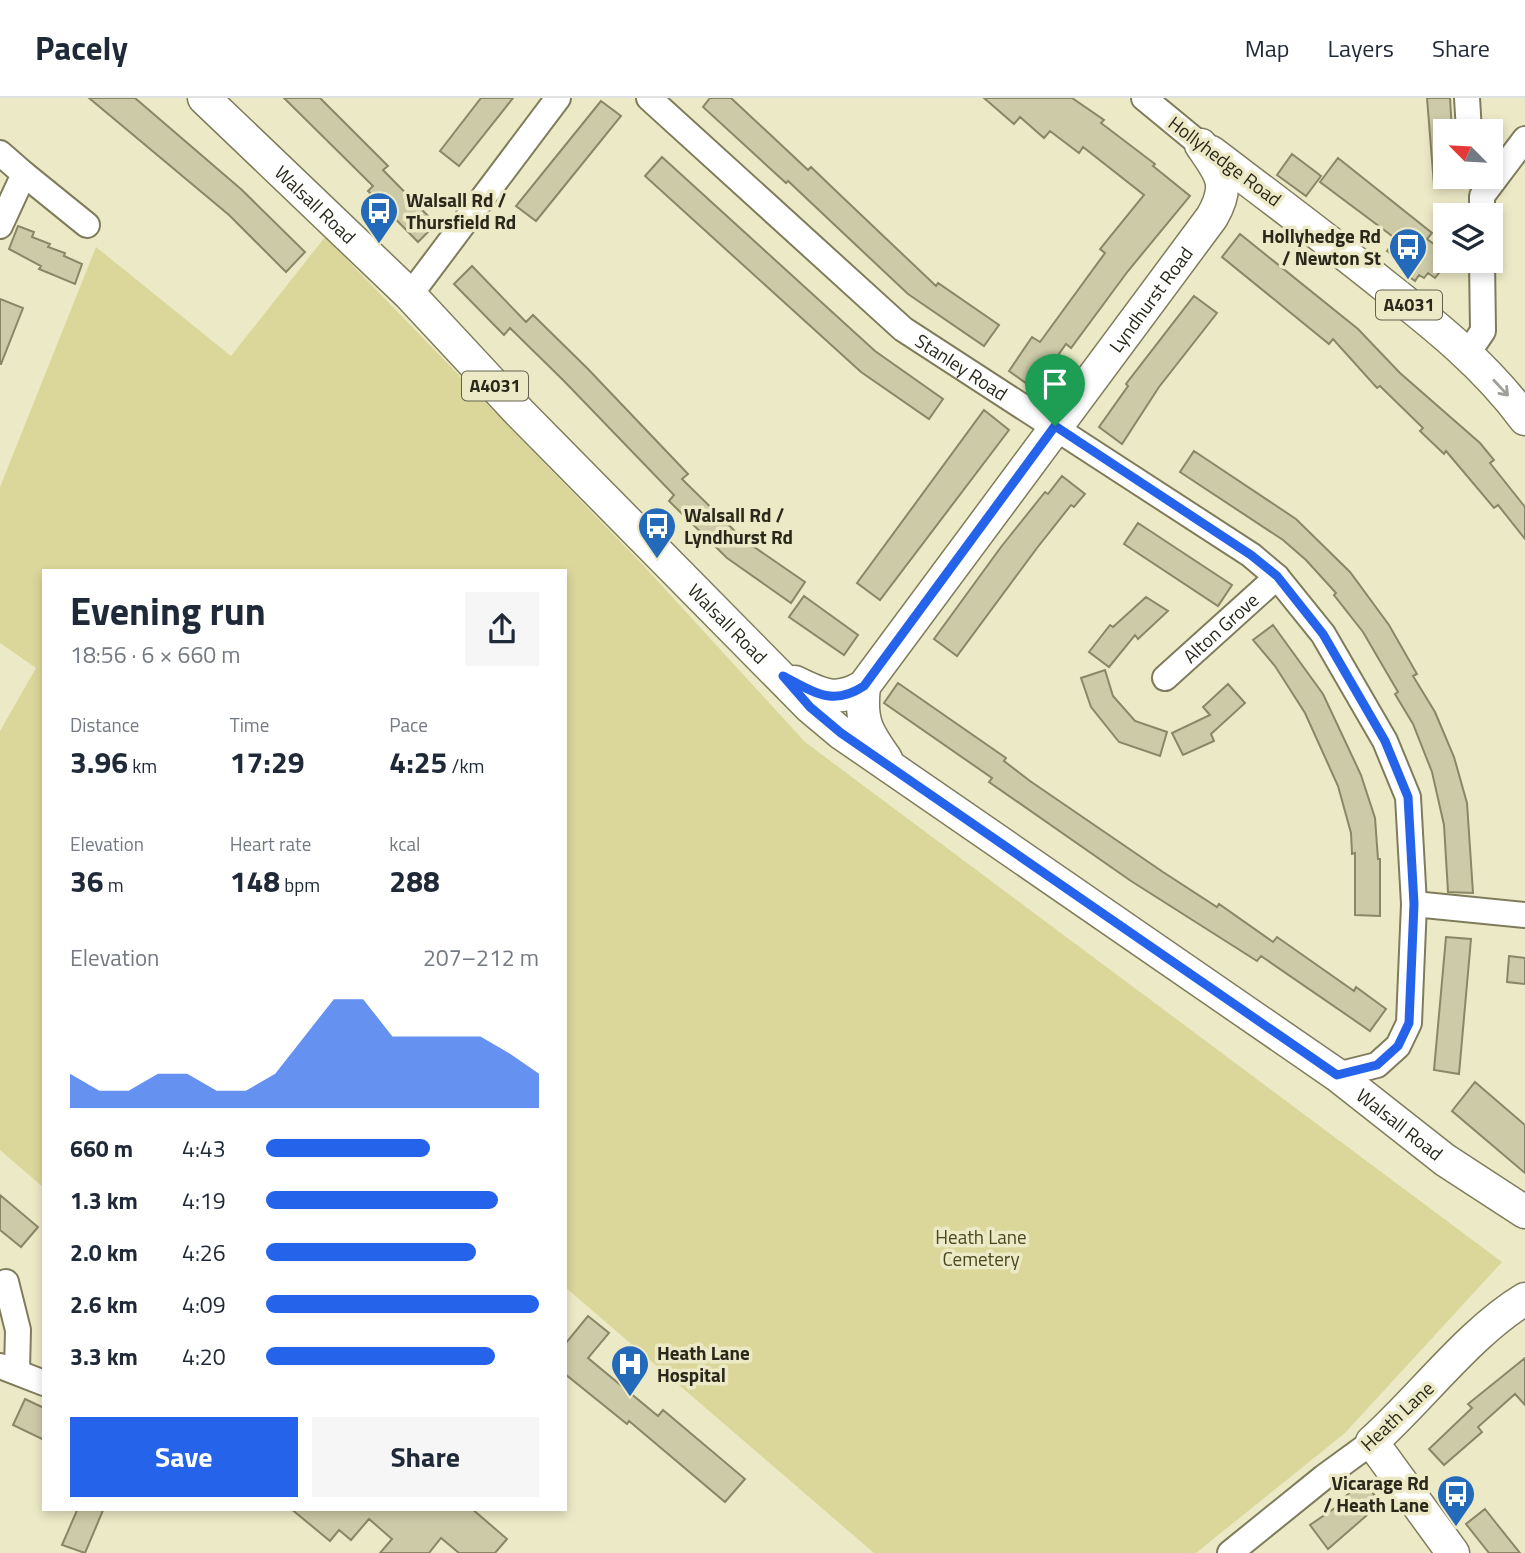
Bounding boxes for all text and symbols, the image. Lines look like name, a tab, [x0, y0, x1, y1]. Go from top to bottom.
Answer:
text: Pacely	[35, 23, 128, 73]
text: Map	[1245, 30, 1290, 66]
text: Layers	[1328, 30, 1394, 66]
text: Share	[1432, 30, 1490, 66]
street label: Hollyhedge Road	[1163, 108, 1288, 213]
north arrow	[1433, 119, 1503, 189]
map controls	[1433, 119, 1503, 273]
street label: Walsall Road	[268, 158, 363, 250]
place label: Walsall Rd / Thursfield Rd	[406, 185, 516, 236]
bus stop icon: Walsall Rd / Thursfield Rd	[358, 190, 400, 245]
button: layers	[1433, 203, 1503, 273]
place label: Hollyhedge Rd / Newton St	[1262, 221, 1381, 272]
bus stop icon: Hollyhedge Rd / Newton St	[1387, 226, 1429, 281]
street label: Lyndhurst Road	[1101, 240, 1199, 358]
road number: A4031	[1376, 290, 1442, 320]
street label: Stanley Road	[910, 326, 1014, 407]
pin	[1025, 354, 1085, 426]
icon: arrive	[1036, 365, 1074, 403]
road number: A4031	[462, 372, 528, 400]
one-way arrow	[1493, 379, 1509, 397]
place label: Walsall Rd / Lyndhurst Rd	[684, 500, 793, 551]
bus stop icon: Walsall Rd / Lyndhurst Rd	[636, 505, 678, 560]
street label: Walsall Road	[681, 576, 774, 670]
text: Evening run	[70, 582, 266, 640]
street label: Alton Grove	[1176, 585, 1265, 669]
button: share	[465, 592, 539, 666]
text: 18:56 · 6 × 660 m	[70, 637, 240, 672]
text: Distance	[70, 710, 139, 739]
text: Time	[230, 710, 269, 739]
text: Pace	[389, 710, 428, 739]
text: 3.96	[70, 739, 128, 785]
text: 17:29	[230, 739, 305, 785]
text: 4:25	[389, 739, 447, 785]
text: km	[128, 751, 157, 780]
text: /km	[447, 751, 484, 780]
text: Elevation	[70, 829, 144, 858]
text: Heart rate	[230, 829, 311, 858]
text: kcal	[389, 829, 420, 858]
text: 36	[70, 858, 104, 904]
text: 148	[230, 858, 280, 904]
text: 288	[389, 858, 440, 904]
text: m	[104, 870, 124, 899]
text: bpm	[280, 870, 320, 899]
text: Elevation	[70, 940, 159, 975]
text: 207–212 m	[423, 940, 539, 975]
street label: Walsall Road	[1351, 1081, 1449, 1167]
text: 660 m	[70, 1131, 133, 1166]
text: 4:43	[182, 1131, 226, 1166]
text: 1.3 km	[70, 1183, 138, 1218]
text: 4:19	[182, 1183, 226, 1218]
park label: Heath Lane Cemetery	[935, 1222, 1027, 1273]
text: 2.0 km	[70, 1235, 138, 1270]
text: 4:26	[182, 1235, 226, 1270]
text: 2.6 km	[70, 1287, 138, 1322]
text: 4:09	[182, 1287, 226, 1322]
place label: Heath Lane Hospital	[657, 1338, 750, 1389]
text: 3.3 km	[70, 1339, 138, 1374]
text: 4:20	[182, 1339, 226, 1374]
hospital icon: Heath Lane Hospital	[609, 1343, 651, 1398]
street label: Heath Lane	[1353, 1374, 1440, 1457]
button: Save	[70, 1417, 298, 1497]
button: Share	[312, 1417, 539, 1497]
place label: Vicarage Rd / Heath Lane	[1323, 1468, 1429, 1519]
bus stop icon: Vicarage Rd / Heath Lane	[1435, 1473, 1477, 1528]

